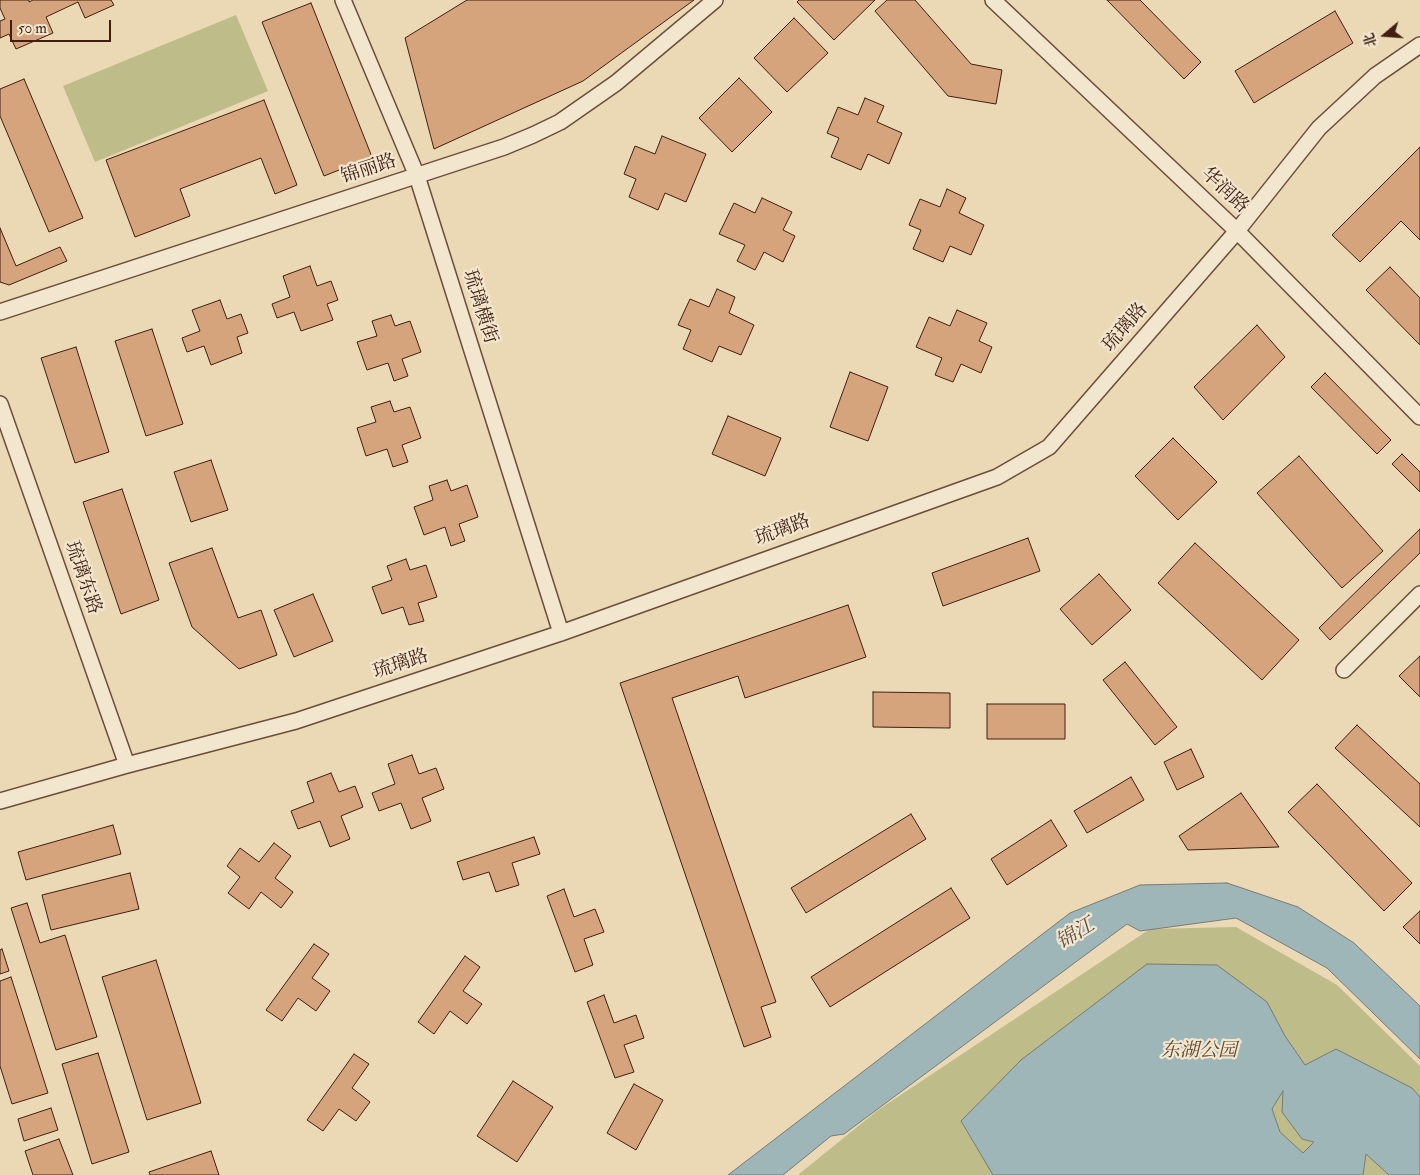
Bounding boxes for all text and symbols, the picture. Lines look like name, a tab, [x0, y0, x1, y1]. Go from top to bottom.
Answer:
scale bar	[12, 10, 114, 42]
north arrow	[1360, 10, 1410, 60]
text: 50 m	[18, 19, 47, 38]
text: 北	[1360, 31, 1381, 49]
street label: 锦丽路	[338, 150, 400, 190]
street label: 华润路	[1195, 163, 1253, 219]
street label: 琉璃横街	[457, 267, 501, 347]
street label: 琉璃路	[1099, 299, 1153, 357]
street label: 琉璃路	[752, 511, 814, 551]
street label: 琉璃东路	[59, 538, 105, 618]
street label: 琉璃路	[370, 645, 432, 685]
water label: 锦江	[1053, 914, 1099, 956]
park label: 东湖公园	[1161, 1041, 1237, 1063]

